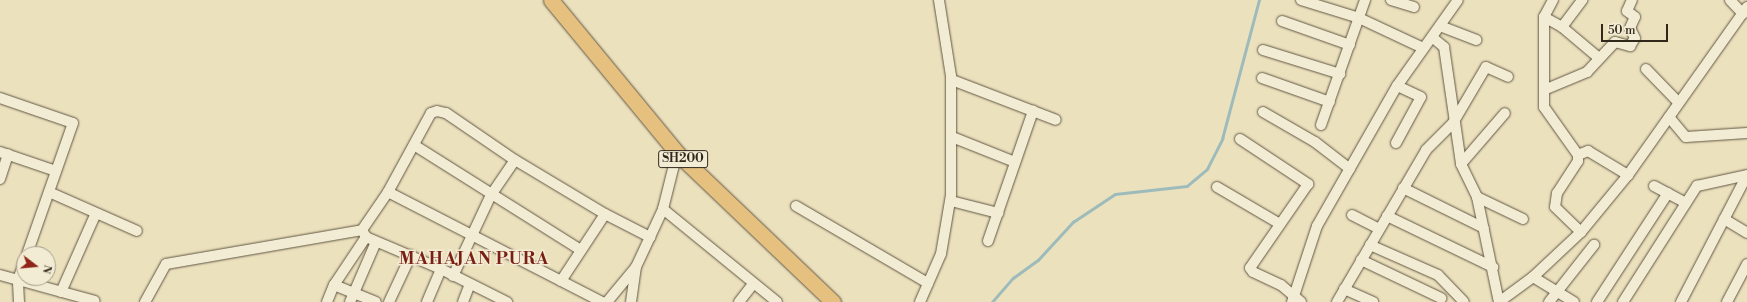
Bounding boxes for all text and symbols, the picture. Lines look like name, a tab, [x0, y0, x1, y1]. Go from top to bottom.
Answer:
scale bar	[1603, 16, 1670, 42]
text: 50 m	[1608, 23, 1636, 38]
road number: SH200	[658, 149, 708, 169]
north arrow	[16, 246, 56, 286]
district label: MAHAJAN PURA	[399, 250, 549, 270]
text: N	[39, 263, 55, 275]

